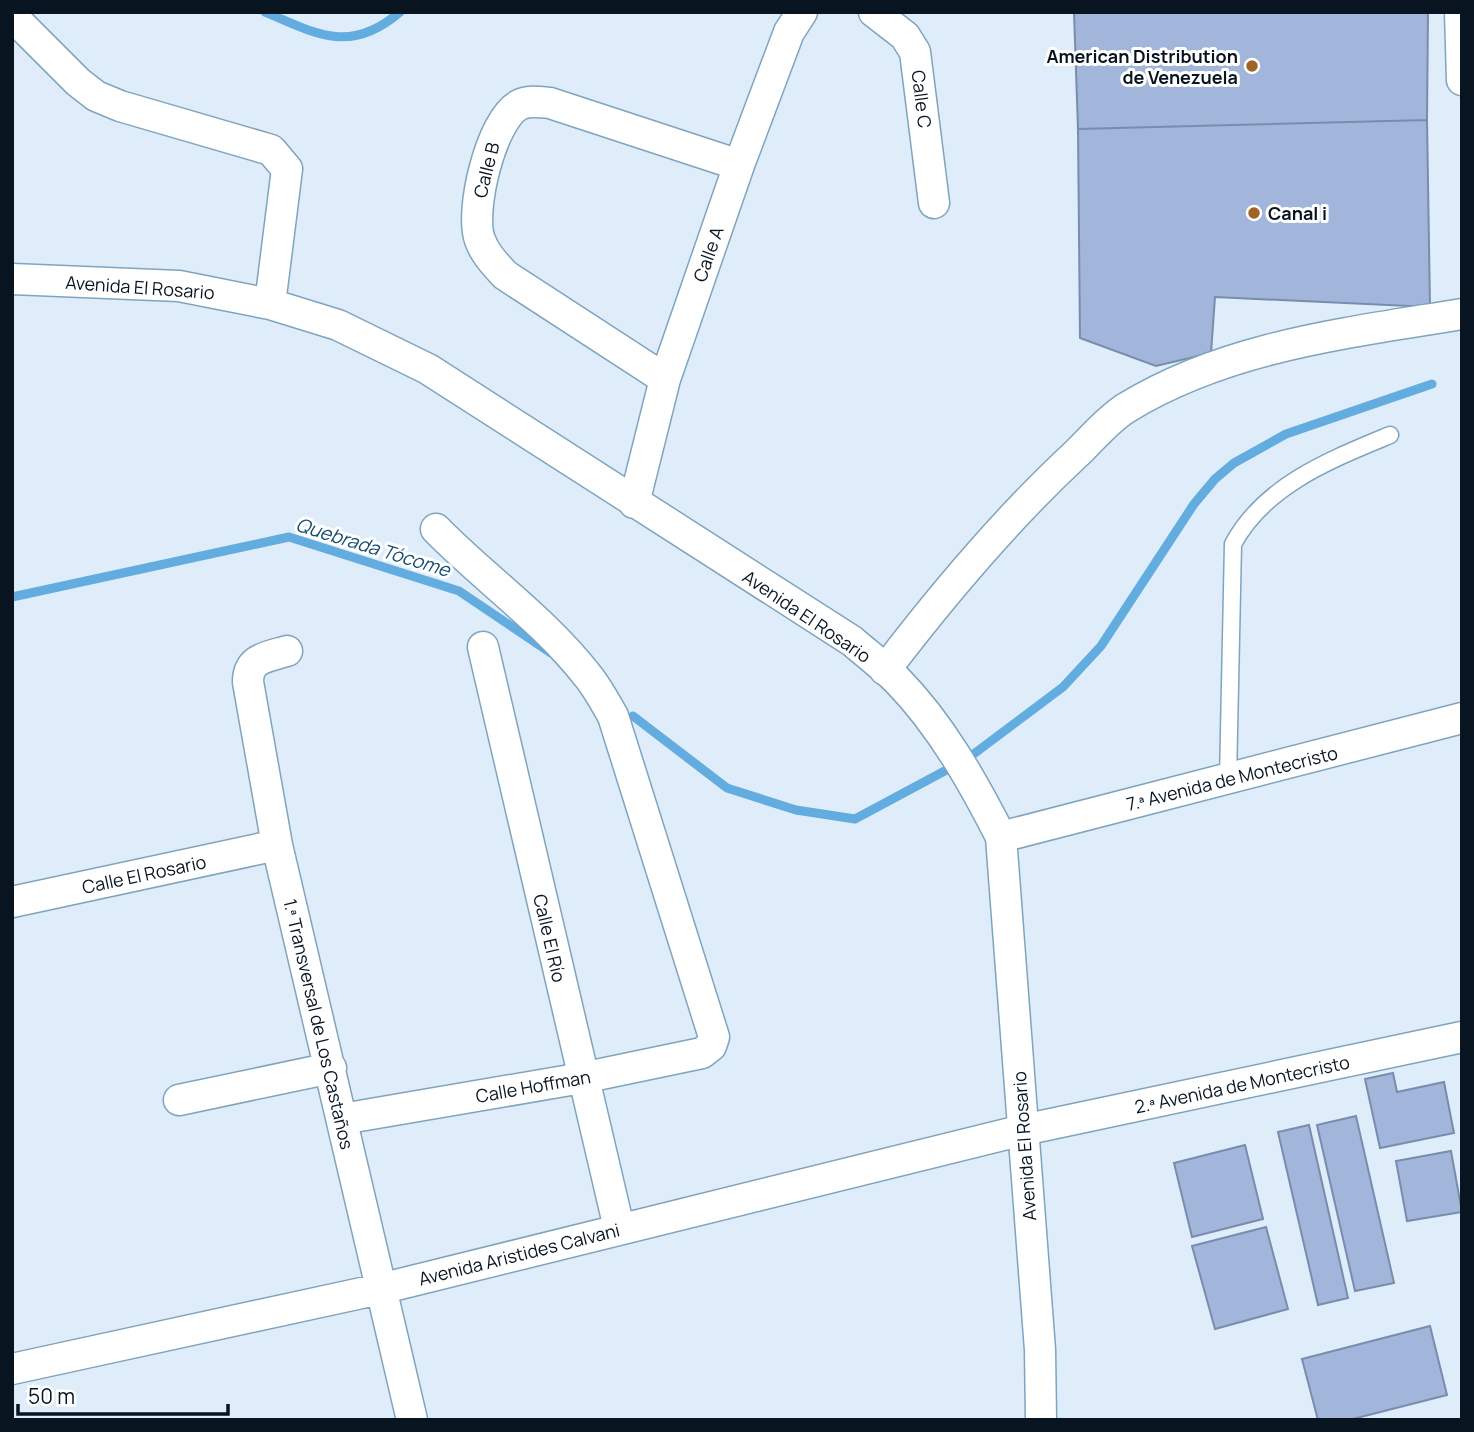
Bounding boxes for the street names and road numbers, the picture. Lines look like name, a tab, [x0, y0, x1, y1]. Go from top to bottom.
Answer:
street label: Calle C	[907, 69, 937, 130]
street label: Calle B	[468, 140, 504, 200]
street label: Calle A	[687, 223, 729, 285]
street label: Avenida El Rosario	[65, 270, 215, 304]
street label: Avenida El Rosario	[738, 564, 876, 668]
street label: 7.ª Avenida de Montecristo	[1124, 740, 1340, 816]
street label: Calle El Rosario	[80, 849, 208, 899]
street label: Calle El Río	[528, 892, 572, 984]
street label: 1.ª Transversal de Los Castaños	[278, 896, 360, 1152]
street label: 2.ª Avenida de Montecristo	[1132, 1049, 1352, 1119]
street label: Calle Hoffman	[474, 1064, 592, 1108]
street label: Avenida El Rosario	[1007, 1071, 1041, 1221]
street label: Avenida Aristides Calvani	[416, 1217, 622, 1291]

